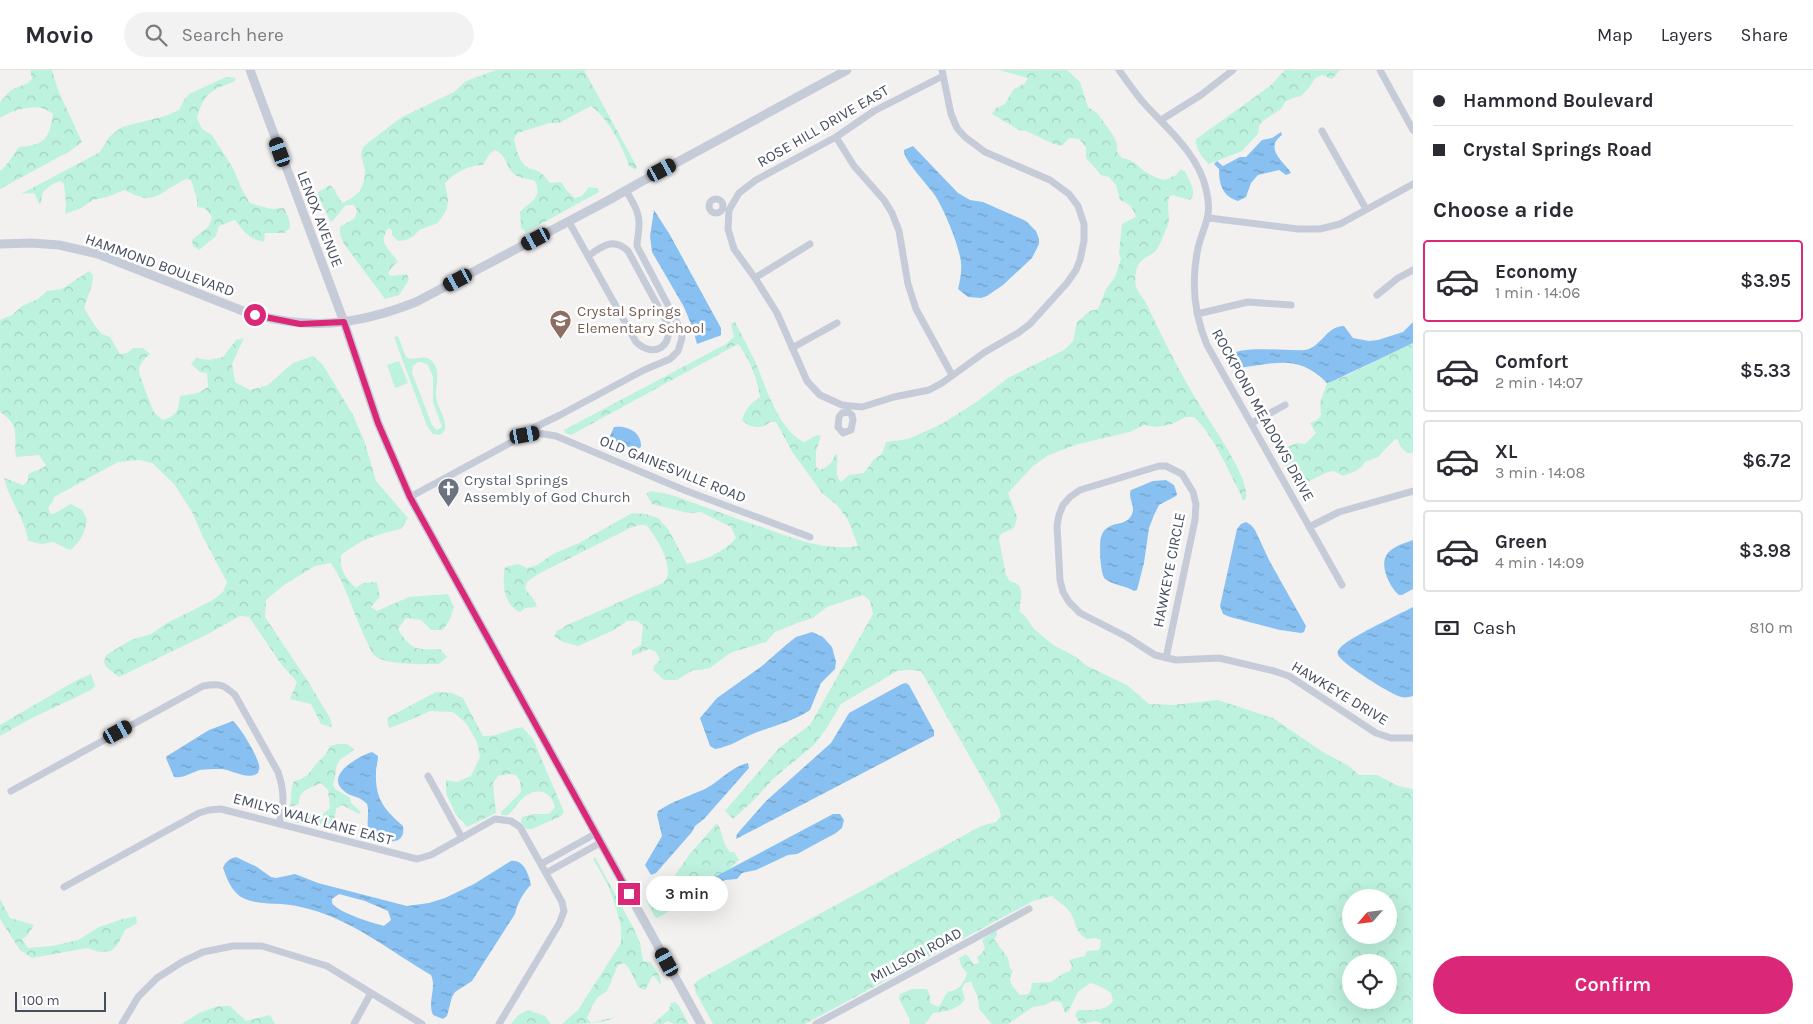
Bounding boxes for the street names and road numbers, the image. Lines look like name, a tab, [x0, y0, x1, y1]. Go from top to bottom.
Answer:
street label: ROSE HILL DRIVE EAST	[754, 81, 892, 171]
street label: LENOX AVENUE	[293, 168, 347, 270]
street label: HAMMOND BOULEVARD	[83, 230, 237, 300]
street label: ROCKPOND MEADOWS DRIVE	[1208, 326, 1318, 504]
street label: OLD GAINESVILLE ROAD	[597, 431, 749, 507]
street label: HAWKEYE CIRCLE	[1149, 511, 1189, 629]
street label: HAWKEYE DRIVE	[1288, 657, 1392, 729]
street label: EMILYS WALK LANE EAST	[231, 789, 395, 849]
street label: MILLSON ROAD	[867, 923, 965, 987]

